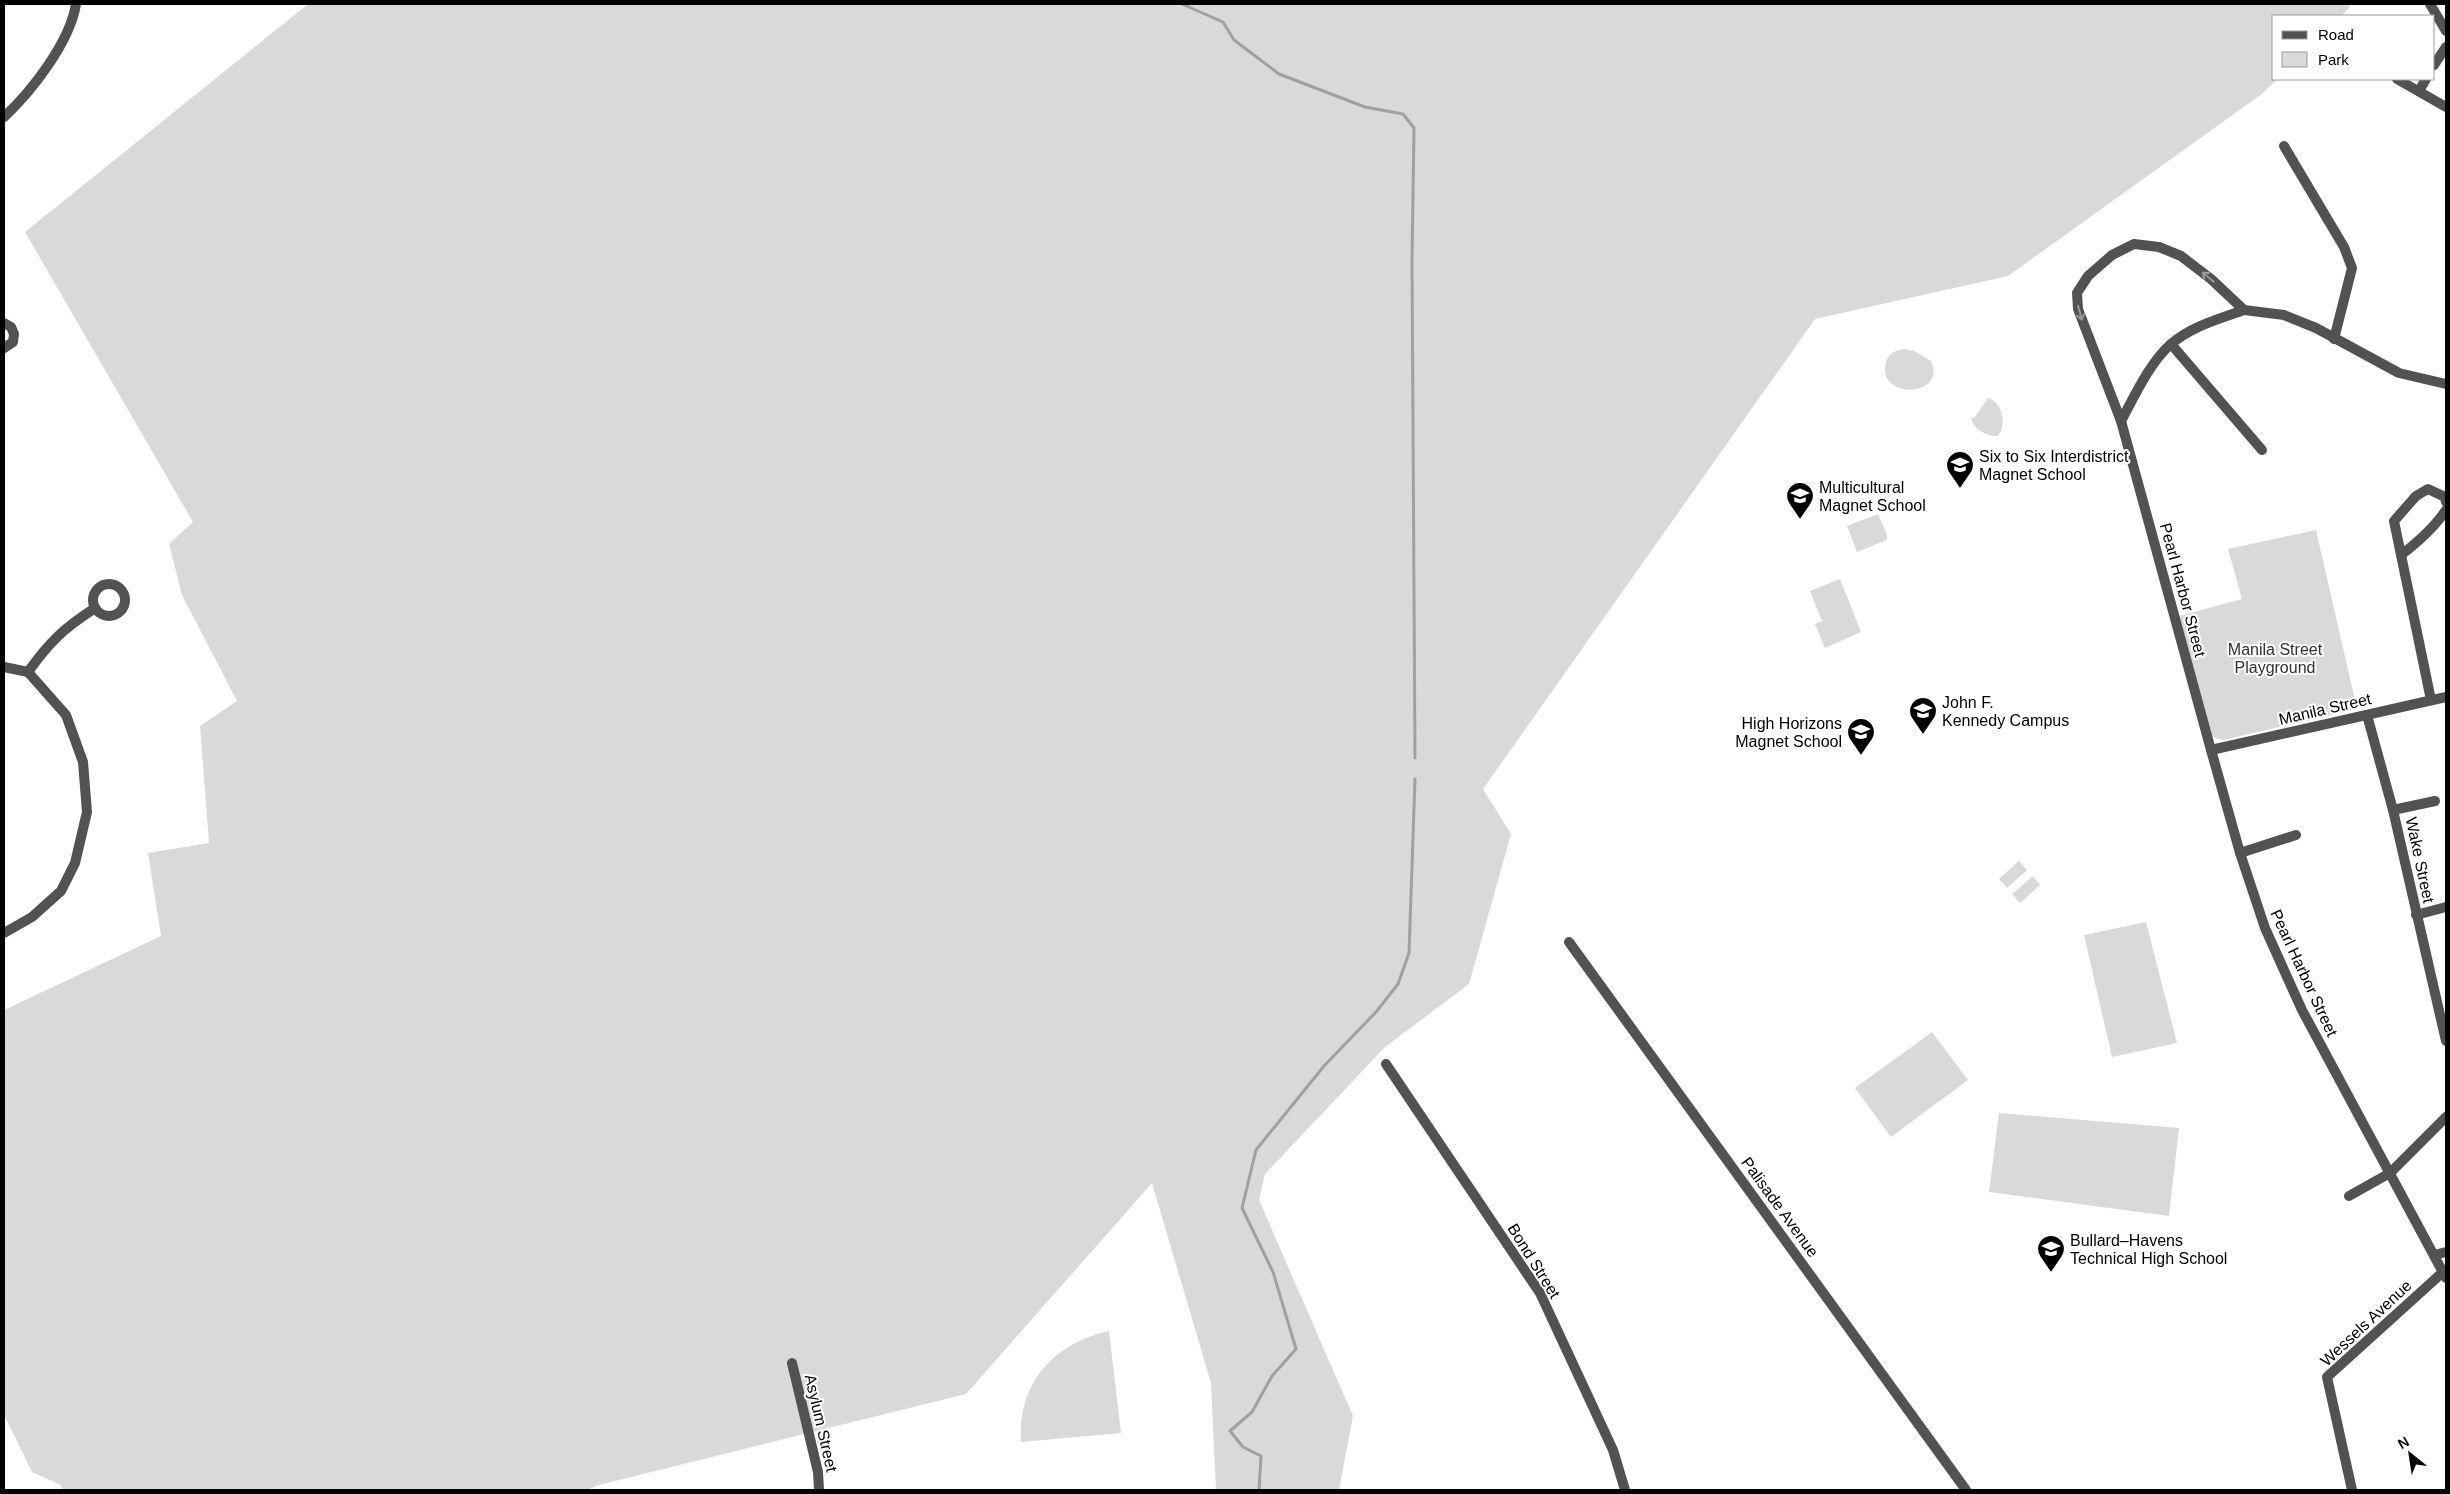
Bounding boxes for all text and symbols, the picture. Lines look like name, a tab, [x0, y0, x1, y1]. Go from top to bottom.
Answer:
legend	[2272, 15, 2435, 80]
text: Road	[2318, 26, 2354, 43]
text: Park	[2318, 51, 2349, 68]
one-way arrow	[2202, 271, 2215, 282]
one-way arrow	[2076, 305, 2085, 321]
place label: Six to Six Interdistrict Magnet School	[1979, 448, 2129, 483]
school or university icon: Six to Six Interdistrict Magnet School	[1945, 450, 1975, 489]
place label: Multicultural Magnet School	[1819, 479, 1926, 514]
school or university icon: Multicultural Magnet School	[1785, 481, 1815, 520]
street label: Pearl Harbor Street	[2157, 521, 2209, 659]
park label: Manila Street Playground	[2228, 641, 2323, 676]
street label: Manila Street	[2277, 690, 2373, 728]
place label: John F. Kennedy Campus	[1942, 694, 2069, 729]
school or university icon: John F. Kennedy Campus	[1908, 696, 1938, 735]
place label: High Horizons Magnet School	[1735, 715, 1842, 750]
school or university icon: High Horizons Magnet School	[1846, 717, 1876, 756]
street label: Wake Street	[2403, 815, 2438, 905]
street label: Pearl Harbor Street	[2267, 907, 2341, 1040]
street label: Palisade Avenue	[1738, 1154, 1822, 1260]
street label: Bond Street	[1504, 1221, 1564, 1302]
place label: Bullard–Havens Technical High School	[2070, 1232, 2227, 1267]
school or university icon: Bullard–Havens Technical High School	[2036, 1234, 2066, 1273]
street label: Wessels Avenue	[2317, 1277, 2415, 1369]
street label: Asylum Street	[802, 1373, 841, 1474]
north arrow	[2385, 1429, 2435, 1479]
text: N	[2395, 1433, 2412, 1452]

